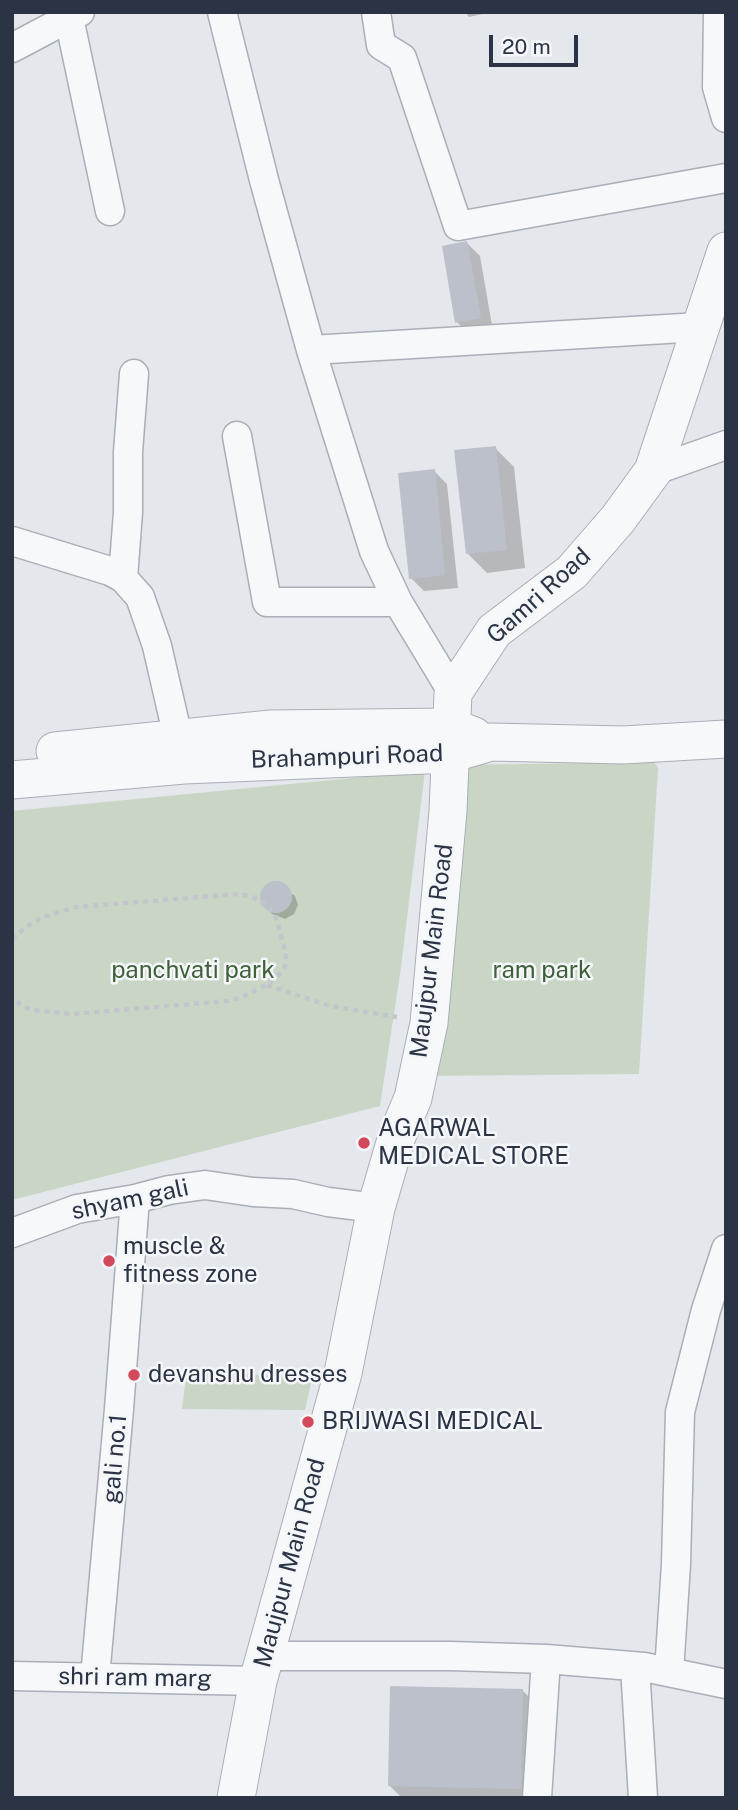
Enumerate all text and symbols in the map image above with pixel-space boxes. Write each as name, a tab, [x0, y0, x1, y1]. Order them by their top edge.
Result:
scale bar	[493, 21, 582, 65]
text: 20 m	[502, 34, 551, 59]
street label: Gamri Road	[481, 542, 597, 650]
street label: Brahampuri Road	[250, 739, 444, 775]
street label: Maujpur Main Road	[405, 842, 459, 1060]
park label: panchvati park	[111, 957, 275, 985]
park label: ram park	[492, 957, 592, 985]
place label: AGARWAL MEDICAL STORE	[378, 1115, 569, 1171]
marker: AGARWAL MEDICAL STORE	[356, 1135, 372, 1151]
street label: shyam gali	[69, 1174, 191, 1226]
place label: muscle & fitness zone	[123, 1233, 258, 1289]
marker: muscle & fitness zone	[101, 1253, 117, 1269]
place label: devanshu dresses	[148, 1361, 347, 1389]
marker: devanshu dresses	[126, 1367, 142, 1383]
place label: BRIJWASI MEDICAL	[322, 1408, 543, 1436]
street label: gali no.1	[97, 1413, 133, 1505]
marker: BRIJWASI MEDICAL	[300, 1414, 316, 1430]
street label: Maujpur Main Road	[248, 1455, 332, 1671]
street label: shri ram marg	[58, 1662, 212, 1694]

